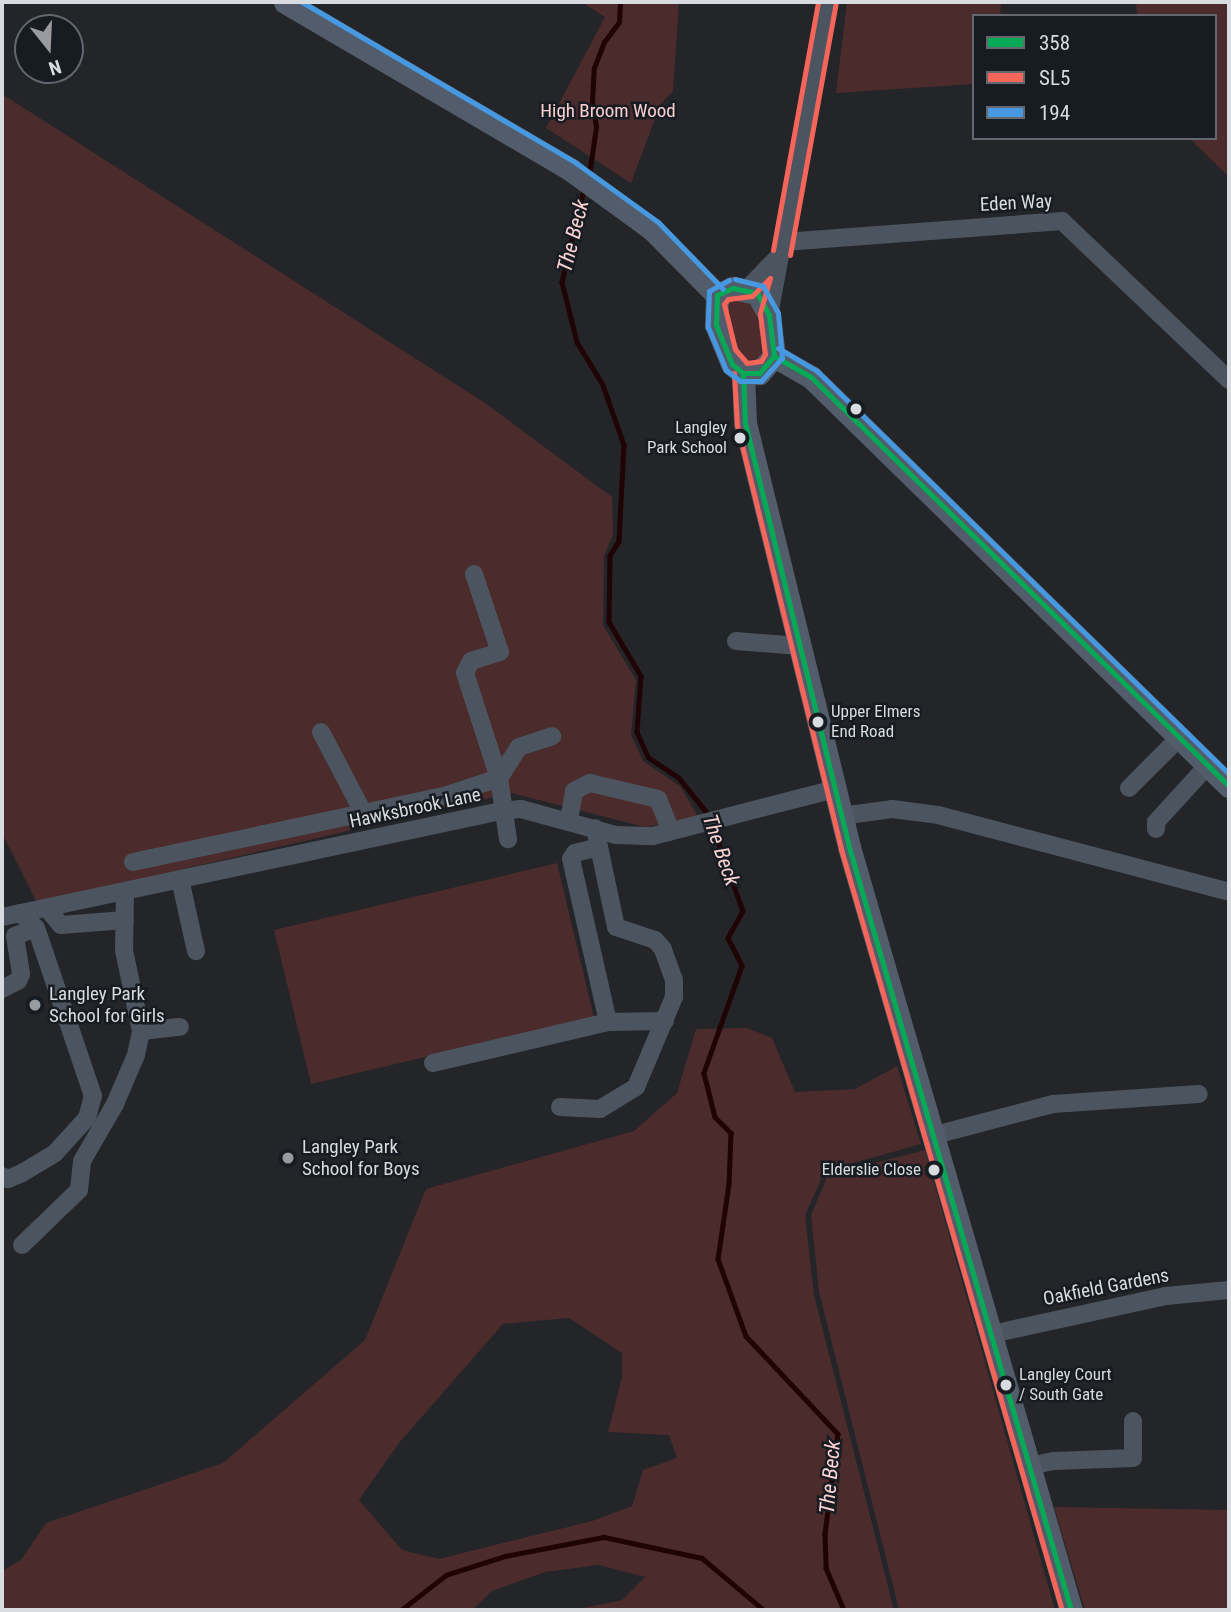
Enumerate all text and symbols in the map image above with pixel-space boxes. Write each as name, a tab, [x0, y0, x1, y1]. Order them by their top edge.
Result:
north arrow	[14, 14, 84, 84]
legend	[972, 14, 1217, 140]
text: 358	[1039, 31, 1070, 55]
text: N	[46, 55, 64, 80]
text: SL5	[1039, 66, 1070, 90]
park label: High Broom Wood	[540, 100, 676, 122]
text: 194	[1039, 101, 1070, 125]
street label: Eden Way	[979, 190, 1053, 216]
water label: The Beck	[552, 197, 594, 275]
unlabelled marker	[849, 402, 863, 416]
place label: Langley Park School	[647, 418, 727, 458]
marker: Langley Park School	[733, 431, 747, 445]
place label: Upper Elmers End Road	[831, 702, 920, 742]
marker: Upper Elmers End Road	[811, 715, 825, 729]
street label: Hawksbrook Lane	[347, 783, 483, 833]
water label: The Beck	[697, 811, 745, 889]
place label: Langley Park School for Girls	[49, 983, 165, 1027]
marker: Langley Park School for Girls	[27, 997, 43, 1013]
place label: Langley Park School for Boys	[302, 1136, 420, 1180]
marker: Langley Park School for Boys	[280, 1150, 296, 1166]
place label: Elderslie Close	[822, 1160, 921, 1180]
marker: Elderslie Close	[927, 1163, 941, 1177]
street label: Oakfield Gardens	[1041, 1264, 1171, 1310]
place label: Langley Court / South Gate	[1019, 1365, 1112, 1405]
marker: Langley Court / South Gate	[999, 1378, 1013, 1392]
water label: The Beck	[814, 1439, 846, 1515]

